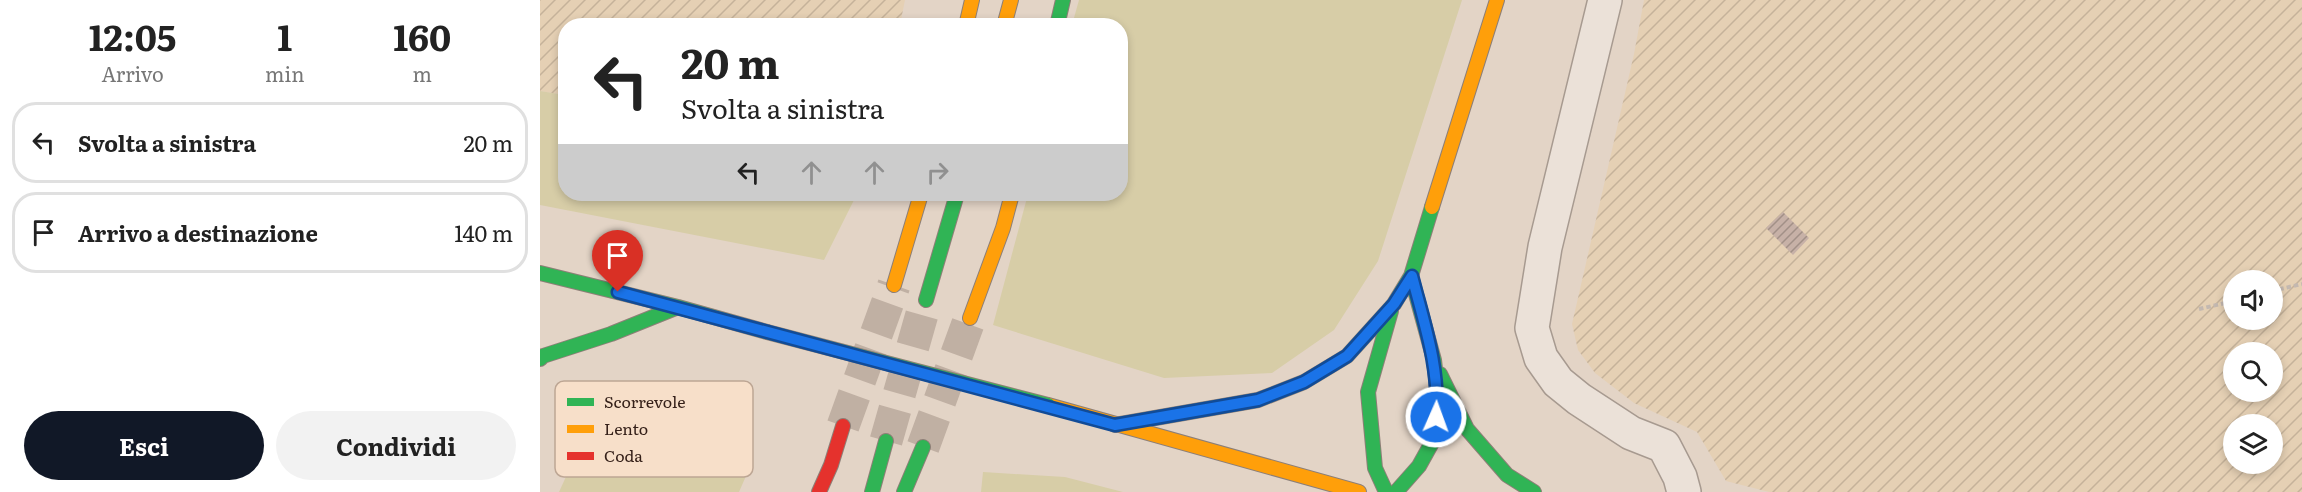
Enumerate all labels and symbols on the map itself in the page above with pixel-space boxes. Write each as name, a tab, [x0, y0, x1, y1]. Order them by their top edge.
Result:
pin	[592, 230, 643, 292]
legend	[555, 381, 753, 477]
position arrow	[1404, 385, 1468, 449]
text: Scorrevole	[604, 389, 685, 413]
text: Lento	[604, 416, 648, 440]
text: Coda	[604, 443, 643, 467]

